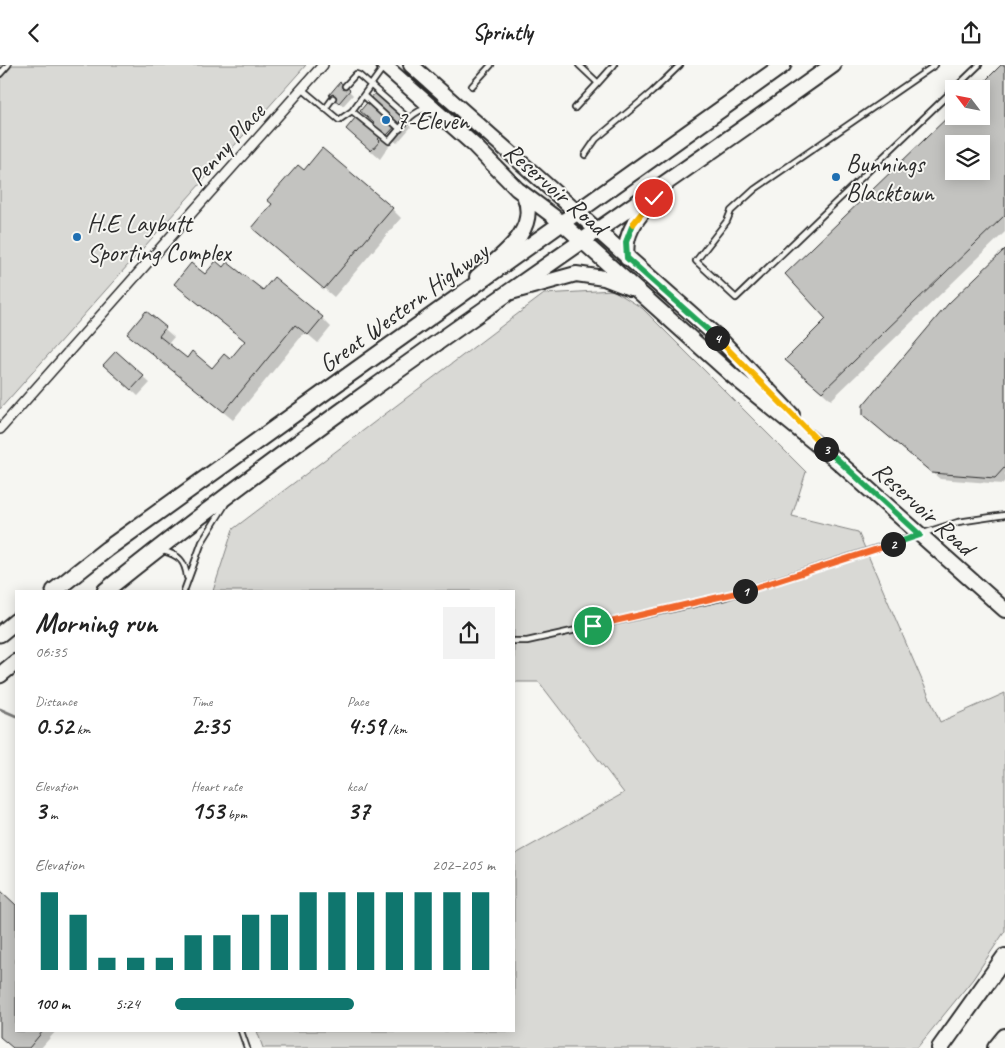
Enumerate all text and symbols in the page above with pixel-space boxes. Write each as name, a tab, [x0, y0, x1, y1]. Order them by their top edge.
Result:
icon: back	[20, 19, 48, 47]
text: Sprintly	[472, 19, 533, 47]
icon: share	[957, 19, 985, 47]
north arrow	[945, 80, 990, 125]
map controls	[945, 80, 990, 180]
street label: Penny Place	[181, 95, 273, 193]
place label: 7-Eleven	[396, 105, 470, 137]
marker: 7-Eleven	[380, 114, 392, 126]
street label: Reservoir Road	[497, 135, 616, 245]
button: layers	[945, 135, 990, 180]
place label: Bunnings Blacktown	[846, 148, 935, 209]
marker: Bunnings Blacktown	[830, 171, 842, 183]
pin	[633, 177, 675, 219]
icon: check	[640, 184, 668, 212]
place label: H.E Laybutt Sporting Complex	[87, 208, 233, 269]
marker: H.E Laybutt Sporting Complex	[71, 231, 83, 243]
street label: Great Western Highway	[313, 234, 497, 380]
pin: 4	[704, 325, 730, 351]
text: 4	[714, 330, 721, 347]
pin: 3	[814, 437, 838, 461]
text: 3	[823, 441, 830, 458]
street label: Reservoir Road	[866, 455, 984, 566]
pin: 2	[880, 531, 906, 557]
text: 2	[890, 536, 897, 553]
pin: 1	[732, 579, 758, 603]
text: 1	[742, 583, 749, 600]
text: Morning run	[35, 605, 157, 640]
pin	[572, 605, 614, 647]
button: share	[443, 607, 495, 659]
icon: arrive	[579, 612, 607, 640]
text: 06:35	[35, 642, 67, 662]
text: Distance	[35, 693, 77, 710]
text: Time	[191, 693, 212, 710]
text: Pace	[347, 693, 369, 710]
text: 0.52	[35, 710, 73, 742]
text: 2:35	[191, 710, 229, 742]
text: 4:59	[347, 710, 385, 742]
text: km	[73, 721, 90, 738]
text: /km	[385, 721, 407, 738]
text: Elevation	[35, 778, 78, 795]
text: Heart rate	[191, 778, 242, 795]
text: kcal	[347, 778, 366, 795]
text: 3	[35, 795, 46, 827]
text: 153	[191, 795, 224, 827]
text: 37	[347, 795, 369, 827]
text: m	[46, 806, 58, 823]
text: bpm	[224, 806, 247, 823]
text: Elevation	[35, 855, 84, 875]
text: 202–205 m	[432, 855, 495, 875]
text: 100 m	[35, 994, 70, 1014]
text: 5:24	[115, 994, 140, 1014]

